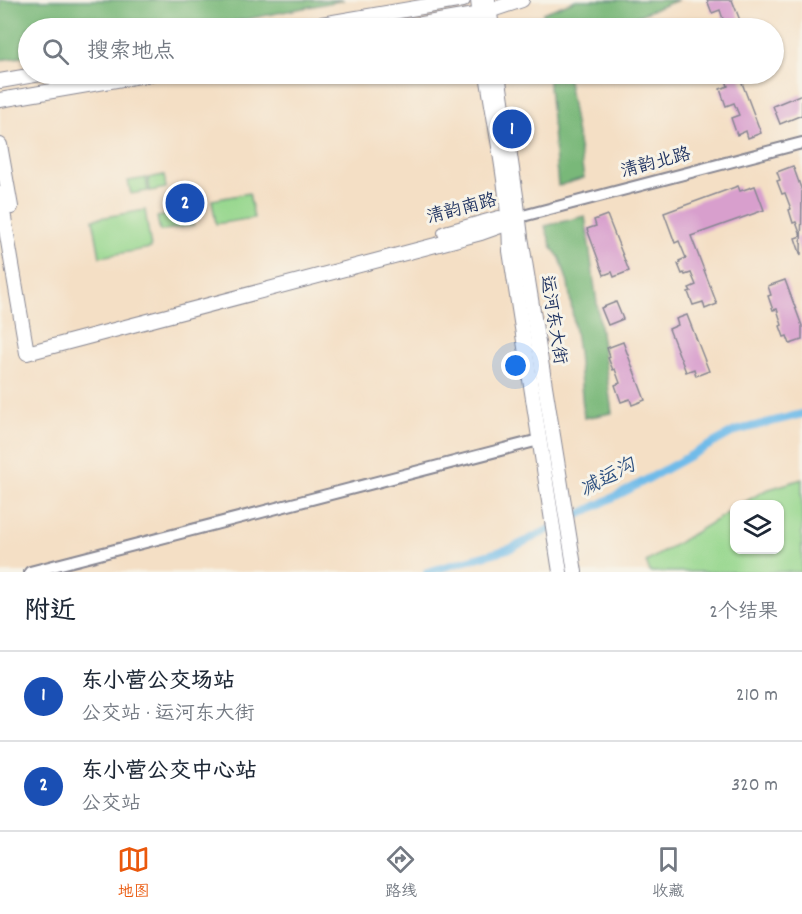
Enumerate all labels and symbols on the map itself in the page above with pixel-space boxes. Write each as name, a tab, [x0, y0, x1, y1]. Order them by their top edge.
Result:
pin: 1	[492, 106, 532, 152]
street label: 清韵北路	[618, 143, 694, 185]
pin: 2	[166, 180, 204, 226]
street label: 清韵南路	[424, 189, 500, 231]
street label: 运河东大街	[533, 274, 571, 366]
your location	[501, 351, 530, 380]
water label: 减运沟	[575, 452, 643, 505]

